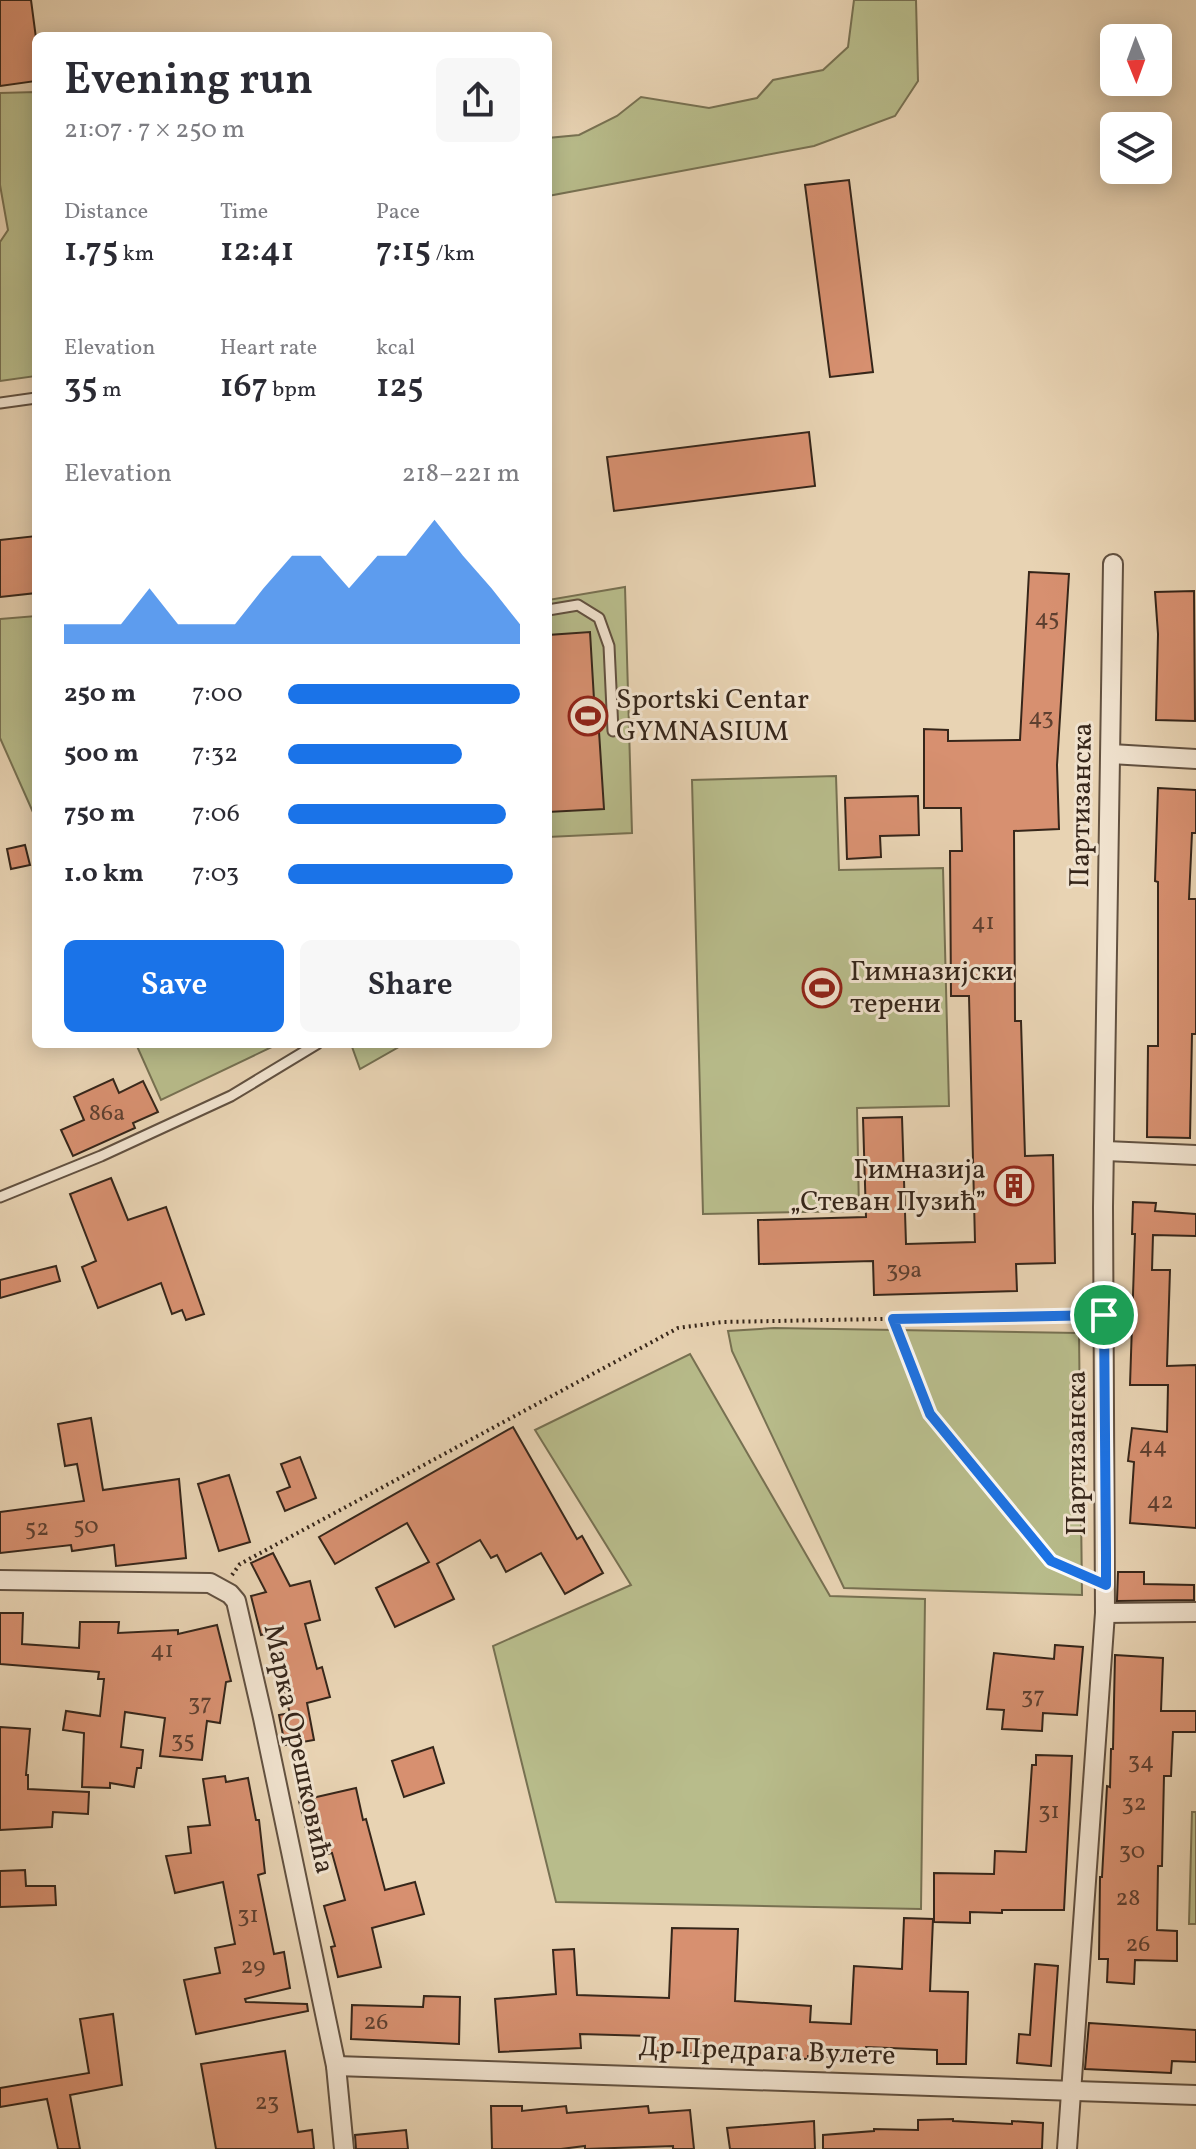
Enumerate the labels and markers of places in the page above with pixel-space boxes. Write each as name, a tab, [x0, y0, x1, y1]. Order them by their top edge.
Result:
place label: Sportski Centar GYMNASIUM	[616, 681, 809, 752]
sports icon: Sportski Centar GYMNASIUM	[567, 695, 609, 737]
place label: Гимназијски терени	[850, 953, 1013, 1024]
sports icon: Гимназијски терени	[801, 967, 843, 1009]
place label: Гимназија „Стеван Пузић”	[790, 1151, 986, 1222]
building icon: Гимназија „Стеван Пузић”	[993, 1165, 1035, 1207]
pin	[1070, 1281, 1138, 1349]

